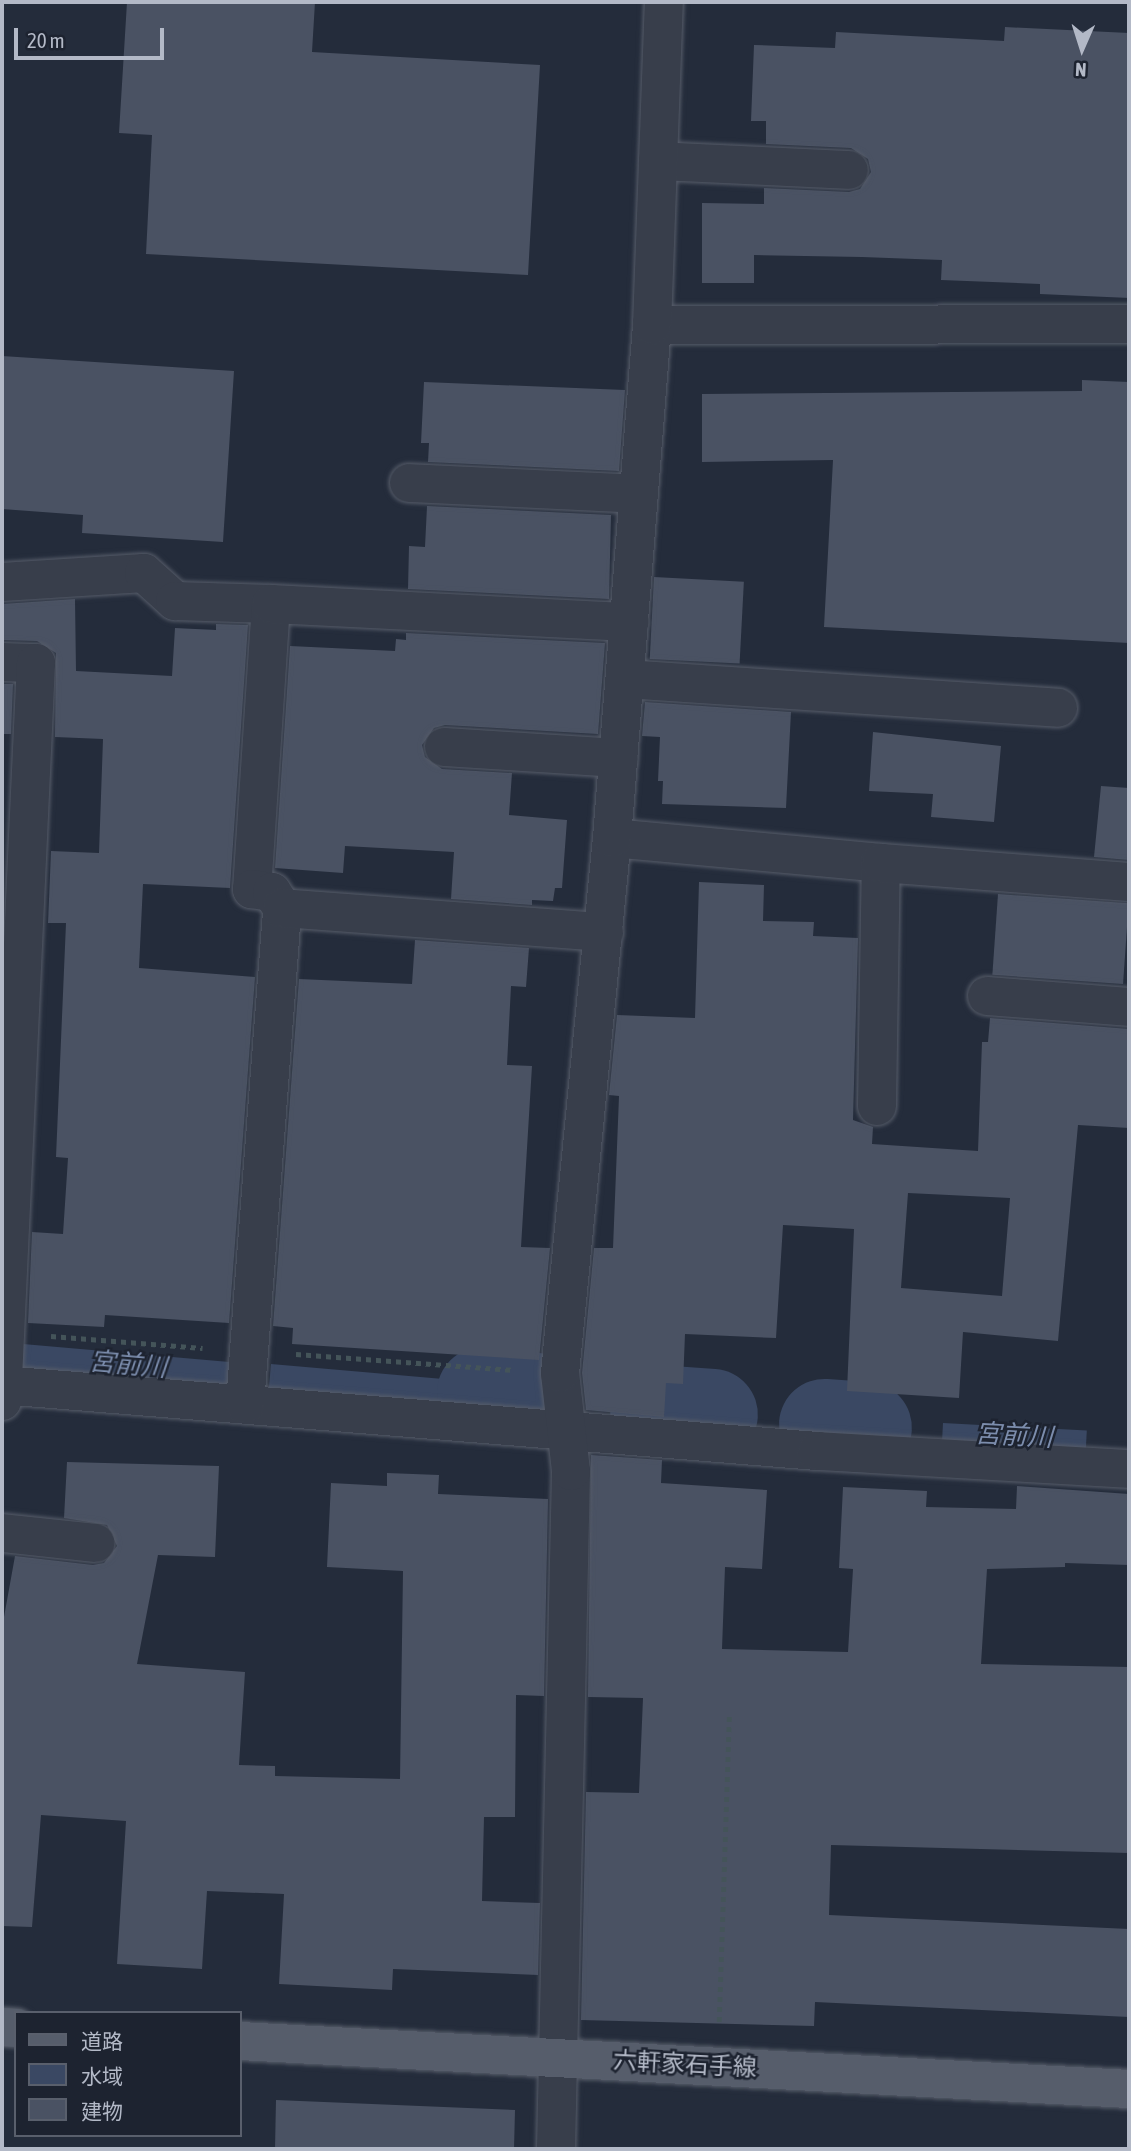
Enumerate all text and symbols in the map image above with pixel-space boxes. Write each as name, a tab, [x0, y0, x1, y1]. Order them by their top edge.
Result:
scale bar	[18, 14, 168, 58]
north arrow	[1047, 14, 1117, 84]
text: 20 m	[27, 28, 65, 52]
text: N	[1075, 59, 1087, 81]
water label: 宮前川	[88, 1346, 168, 1384]
water label: 宮前川	[974, 1418, 1054, 1454]
legend	[14, 2011, 242, 2137]
text: 道路	[81, 2029, 123, 2053]
street label: 六軒家石手線	[612, 2046, 758, 2082]
text: 水域	[81, 2064, 123, 2088]
text: 建物	[81, 2099, 123, 2123]

